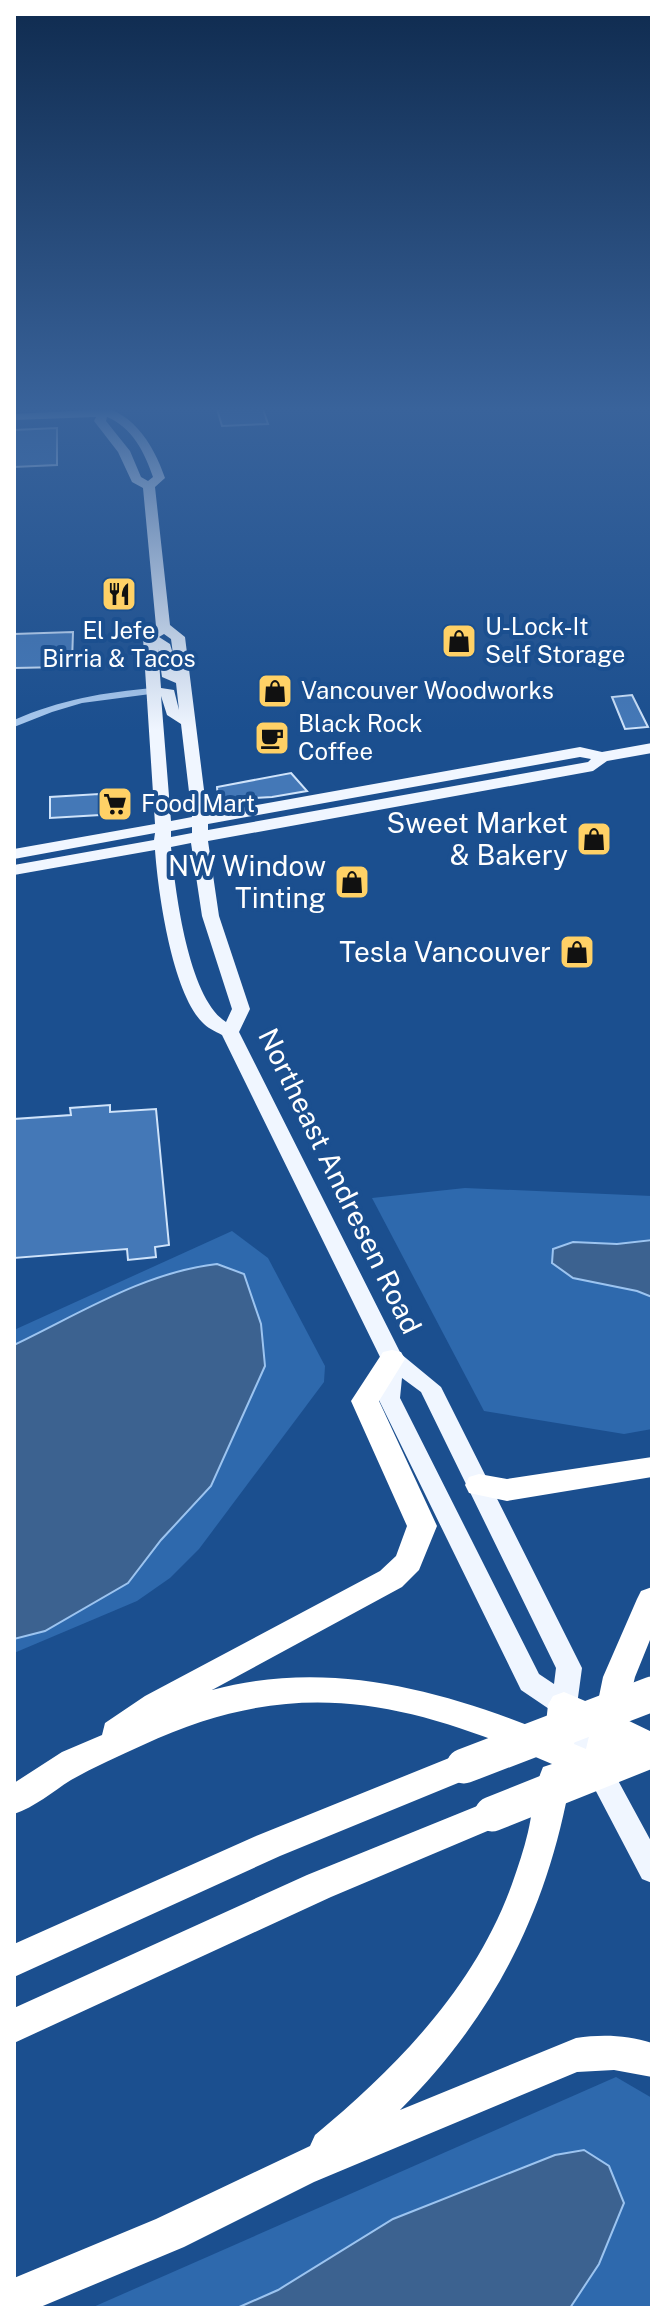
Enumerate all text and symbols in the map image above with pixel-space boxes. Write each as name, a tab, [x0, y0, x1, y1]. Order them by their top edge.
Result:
restaurant icon: El Jefe Birria & Tacos	[100, 575, 138, 613]
place label: U-Lock-It Self Storage	[485, 612, 625, 668]
place label: El Jefe Birria & Tacos	[42, 616, 196, 672]
shop icon: U-Lock-It Self Storage	[440, 622, 478, 660]
shop icon: Vancouver Woodworks	[256, 672, 294, 710]
place label: Vancouver Woodworks	[301, 676, 554, 704]
place label: Black Rock Coffee	[298, 709, 422, 765]
cafe icon: Black Rock Coffee	[253, 719, 291, 757]
supermarket icon: Food Mart	[96, 785, 134, 823]
place label: Food Mart	[141, 789, 255, 817]
place label: Sweet Market & Bakery	[386, 806, 568, 871]
shop icon: Sweet Market & Bakery	[575, 820, 613, 858]
place label: NW Window Tinting	[168, 849, 326, 914]
shop icon: NW Window Tinting	[333, 863, 371, 901]
shop icon: Tesla Vancouver	[558, 933, 596, 971]
place label: Tesla Vancouver	[339, 935, 551, 968]
street label: Northeast Andresen Road	[252, 1023, 429, 1339]

